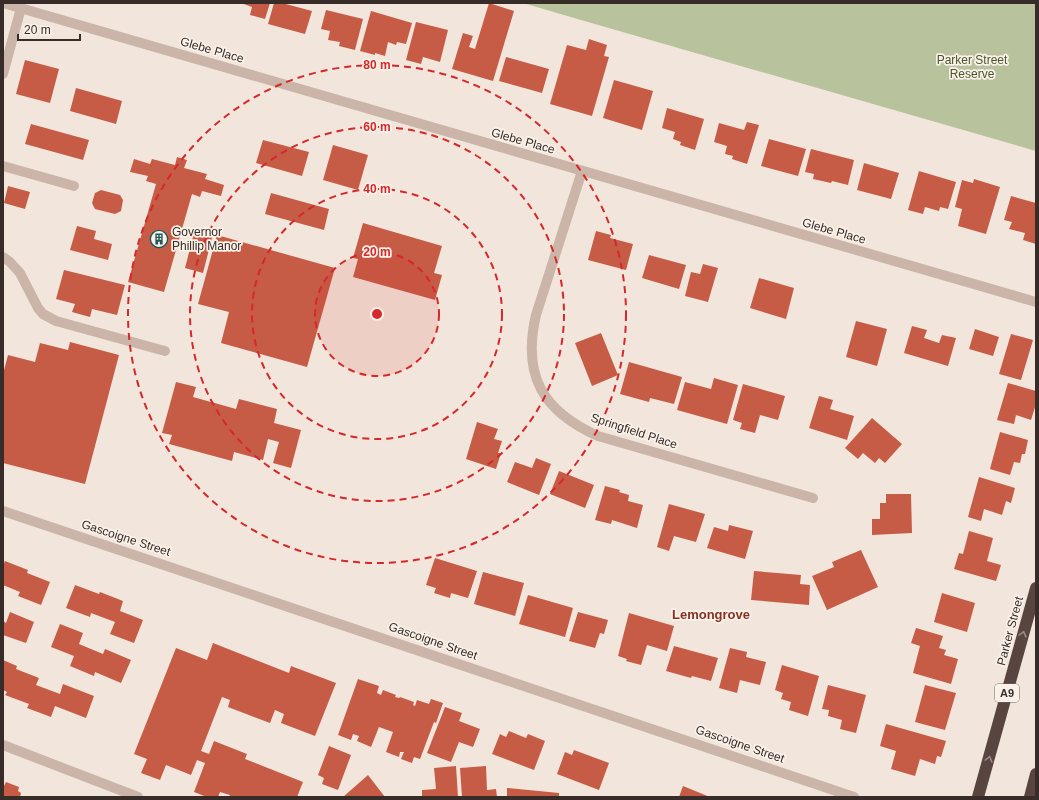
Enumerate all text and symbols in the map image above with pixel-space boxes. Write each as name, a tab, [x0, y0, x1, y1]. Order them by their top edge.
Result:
scale bar	[18, 16, 80, 42]
text: 20 m	[24, 23, 51, 37]
street label: Glebe Place	[179, 34, 246, 66]
park label: Parker Street Reserve	[937, 53, 1008, 81]
text: 80 m	[363, 58, 391, 72]
text: 60 m	[363, 120, 391, 134]
street label: Glebe Place	[490, 125, 557, 157]
text: 40 m	[363, 182, 391, 196]
street label: Glebe Place	[801, 215, 868, 247]
place label: Governor Phillip Manor	[172, 225, 241, 253]
building icon: Governor Phillip Manor	[149, 229, 169, 249]
text: 20 m	[363, 245, 391, 259]
centre of rings	[370, 307, 384, 321]
street label: Springfield Place	[589, 410, 679, 452]
street label: Gascoigne Street	[80, 517, 173, 559]
street label: Parker Street	[994, 594, 1026, 667]
district label: Lemongrove	[672, 607, 750, 622]
street label: Gascoigne Street	[387, 619, 480, 663]
one-way arrow	[1018, 631, 1027, 638]
road number: A9	[995, 684, 1019, 702]
street label: Gascoigne Street	[694, 722, 787, 766]
one-way arrow	[984, 756, 993, 763]

